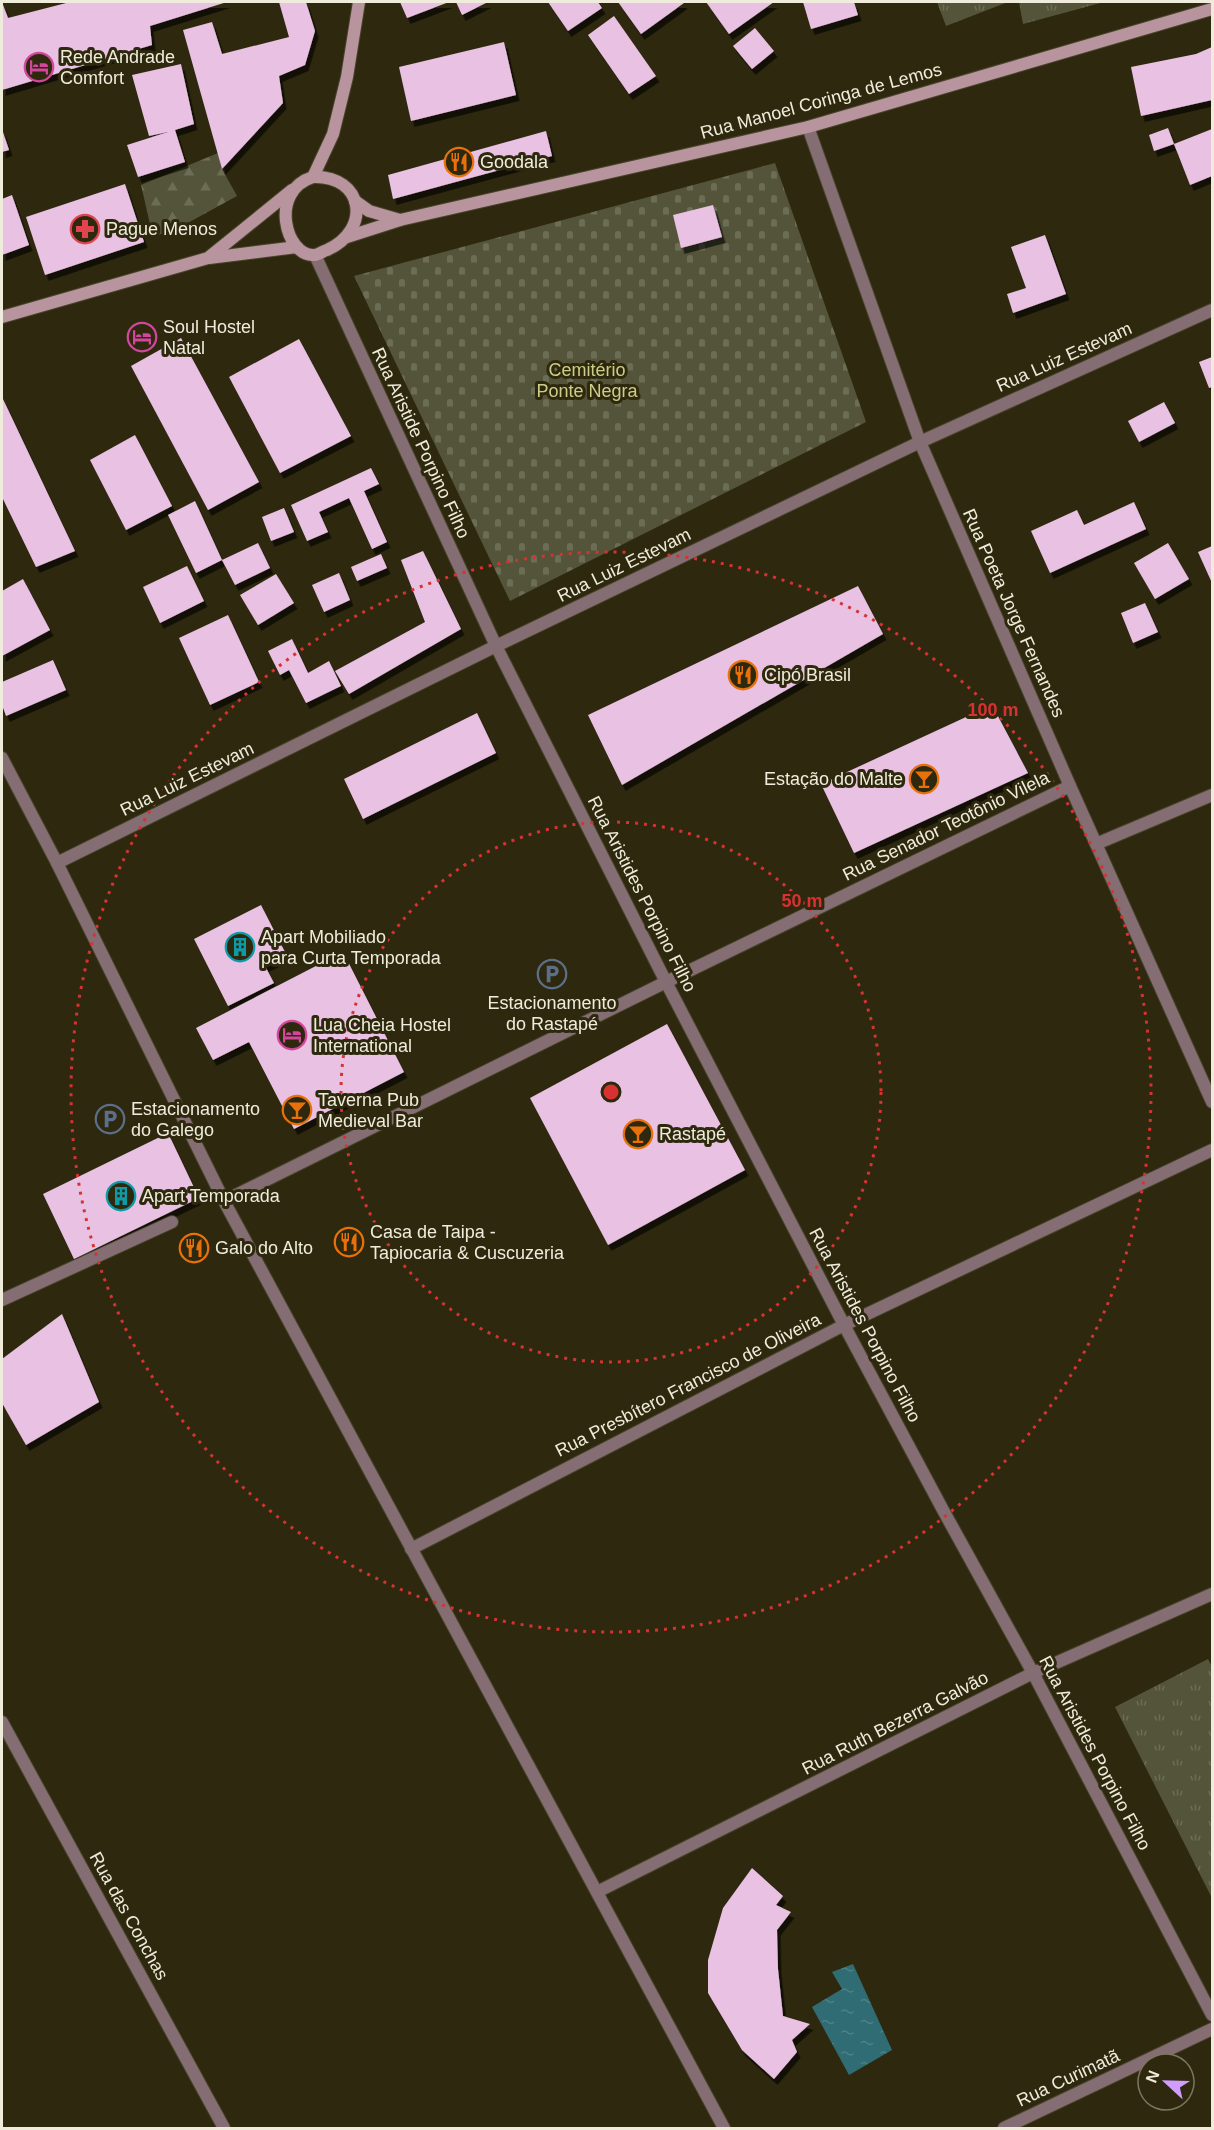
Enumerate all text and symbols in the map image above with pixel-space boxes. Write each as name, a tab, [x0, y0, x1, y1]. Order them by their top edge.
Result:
place label: Rede Andrade Comfort	[60, 47, 175, 88]
hotel icon: Rede Andrade Comfort	[23, 51, 55, 83]
street label: Rua Manoel Coringa de Lemos	[698, 59, 944, 143]
restaurant icon: Goodala	[443, 146, 475, 178]
place label: Goodala	[480, 152, 549, 172]
pharmacy icon: Pague Menos	[69, 213, 101, 245]
place label: Pague Menos	[106, 219, 217, 239]
place label: Soul Hostel Natal	[163, 317, 255, 358]
street label: Rua Luiz Estevam	[993, 318, 1135, 396]
hotel icon: Soul Hostel Natal	[126, 321, 158, 353]
street label: Rua Aristide Porpino Filho	[368, 344, 474, 542]
park label: Cemitério Ponte Negra	[536, 360, 639, 401]
street label: Rua Poeta Jorge Fernandes	[959, 506, 1069, 720]
street label: Rua Luiz Estevam	[554, 524, 694, 606]
restaurant icon: Cipó Brasil	[727, 659, 759, 691]
place label: Cipó Brasil	[764, 665, 851, 685]
text: 100 m	[967, 700, 1019, 720]
street label: Rua Luiz Estevam	[117, 738, 257, 820]
bar icon: Estação do Malte	[908, 763, 940, 795]
street label: Rua Senador Teotônio Vilela	[839, 767, 1054, 885]
place label: Estação do Malte	[764, 769, 903, 789]
street label: Rua Aristides Porpino Filho	[584, 793, 700, 995]
text: 50 m	[781, 891, 823, 911]
place label: Apart Mobiliado para Curta Temporada	[261, 927, 442, 968]
building icon: Apart Mobiliado para Curta Temporada	[224, 931, 256, 963]
parking icon: Estacionamento do Rastapé	[536, 958, 568, 990]
place label: Estacionamento do Rastapé	[487, 993, 617, 1034]
place label: Lua Cheia Hostel International	[313, 1015, 451, 1056]
hotel icon: Lua Cheia Hostel International	[276, 1019, 308, 1051]
centre of rings	[601, 1082, 621, 1102]
place label: Taverna Pub Medieval Bar	[318, 1090, 423, 1131]
bar icon: Taverna Pub Medieval Bar	[281, 1094, 313, 1126]
place label: Estacionamento do Galego	[131, 1099, 260, 1140]
parking icon: Estacionamento do Galego	[94, 1103, 126, 1135]
bar icon: Rastapé	[622, 1118, 654, 1150]
place label: Rastapé	[659, 1124, 726, 1144]
building icon: Apart Temporada	[105, 1180, 137, 1212]
place label: Apart Temporada	[142, 1186, 281, 1206]
place label: Casa de Taipa - Tapiocaria & Cuscuzeria	[370, 1222, 565, 1263]
street label: Rua Aristides Porpino Filho	[805, 1224, 925, 1426]
restaurant icon: Casa de Taipa - Tapiocaria & Cuscuzeria	[333, 1226, 365, 1258]
restaurant icon: Galo do Alto	[178, 1232, 210, 1264]
place label: Galo do Alto	[215, 1238, 313, 1258]
street label: Rua Presbítero Francisco de Oliveira	[552, 1309, 825, 1461]
street label: Rua Aristides Porpino Filho	[1035, 1652, 1155, 1854]
street label: Rua Ruth Bezerra Galvão	[799, 1667, 991, 1779]
street label: Rua das Conchas	[86, 1849, 172, 1983]
street label: Rua Curimatã	[1013, 2045, 1123, 2111]
north arrow	[1136, 2052, 1196, 2112]
text: N	[1143, 2068, 1163, 2085]

